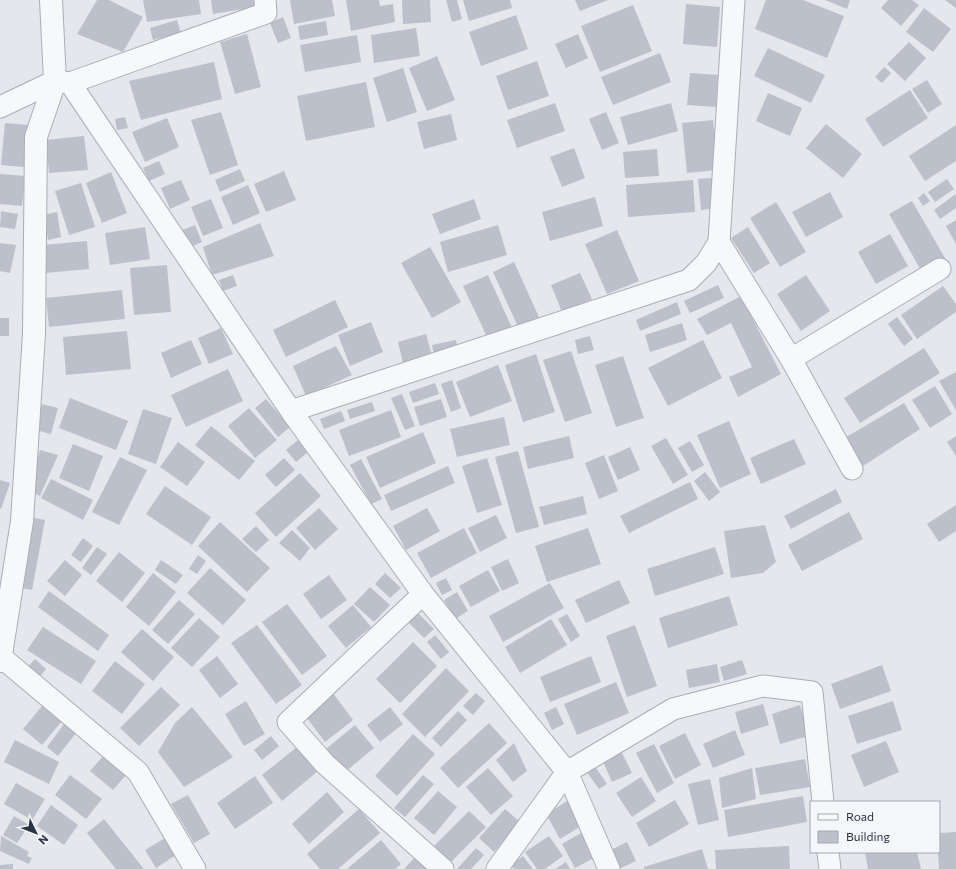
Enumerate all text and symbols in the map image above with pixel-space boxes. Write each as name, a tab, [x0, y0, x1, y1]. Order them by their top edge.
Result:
legend	[810, 801, 940, 853]
text: Road	[846, 809, 874, 823]
north arrow	[16, 813, 56, 853]
text: Building	[846, 829, 890, 843]
text: N	[36, 833, 51, 848]

